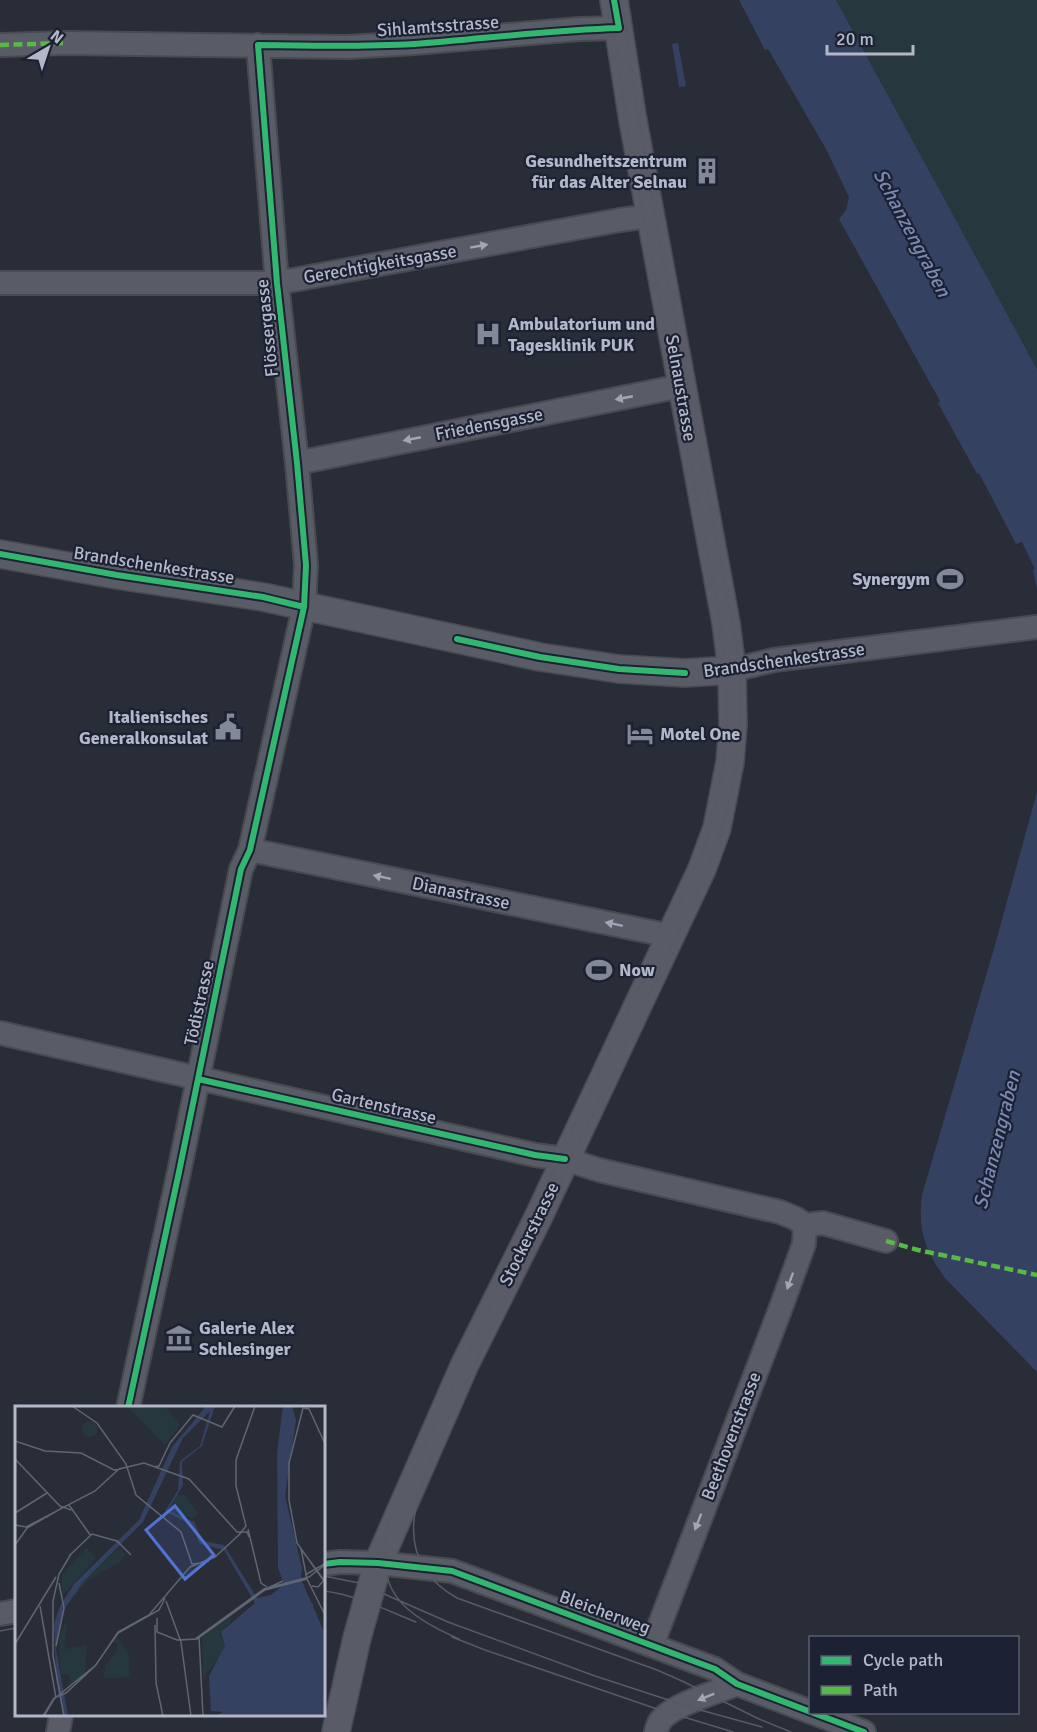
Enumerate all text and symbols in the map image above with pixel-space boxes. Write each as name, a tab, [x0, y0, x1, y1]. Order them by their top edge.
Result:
street label: Sihlamtsstrasse	[376, 11, 500, 41]
north arrow	[18, 18, 78, 78]
scale bar	[827, 18, 912, 56]
text: N	[46, 26, 67, 48]
text: 20 m	[836, 28, 874, 50]
place label: Gesundheitszentrum für das Alter Selnau	[525, 150, 687, 193]
building icon: Gesundheitszentrum für das Alter Selnau	[692, 156, 722, 186]
water label: Schanzengraben	[868, 165, 957, 302]
street label: Gerechtigkeitsgasse	[302, 240, 458, 288]
one-way arrow	[470, 241, 489, 250]
street label: Flössergasse	[251, 278, 283, 378]
place label: Ambulatorium und Tagesklinik PUK	[508, 313, 655, 356]
hospital icon: Ambulatorium und Tagesklinik PUK	[473, 319, 503, 349]
street label: Selnaustrasse	[661, 333, 701, 443]
one-way arrow	[614, 394, 633, 403]
street label: Friedensgasse	[433, 403, 545, 445]
one-way arrow	[403, 435, 421, 445]
street label: Brandschenkestrasse	[72, 541, 236, 589]
sports icon: Synergym	[935, 564, 965, 594]
place label: Synergym	[852, 568, 930, 590]
street label: Brandschenkestrasse	[702, 638, 866, 682]
place label: Italienisches Generalkonsulat	[79, 706, 208, 749]
public building icon: Italienisches Generalkonsulat	[213, 712, 243, 742]
hotel icon: Motel One	[625, 719, 655, 749]
place label: Motel One	[660, 723, 740, 745]
one-way arrow	[372, 872, 391, 881]
street label: Dianastrasse	[410, 872, 512, 914]
one-way arrow	[604, 919, 623, 929]
sports icon: Now	[584, 955, 614, 985]
street label: Tödistrasse	[179, 958, 219, 1048]
place label: Now	[619, 959, 655, 981]
water label: Schanzengraben	[968, 1067, 1026, 1212]
street label: Gartenstrasse	[329, 1083, 439, 1129]
street label: Stockerstrasse	[494, 1178, 564, 1290]
one-way arrow	[785, 1272, 795, 1290]
place label: Galerie Alex Schlesinger	[199, 1317, 295, 1360]
museum icon: Galerie Alex Schlesinger	[164, 1323, 194, 1353]
street label: Beethovenstrasse	[696, 1369, 766, 1503]
inset map	[15, 1406, 326, 1717]
one-way arrow	[693, 1513, 702, 1531]
street label: Bleicherweg	[556, 1585, 654, 1639]
legend	[809, 1636, 1019, 1714]
text: Cycle path	[863, 1649, 943, 1671]
text: Path	[863, 1679, 898, 1701]
one-way arrow	[696, 1692, 714, 1702]

